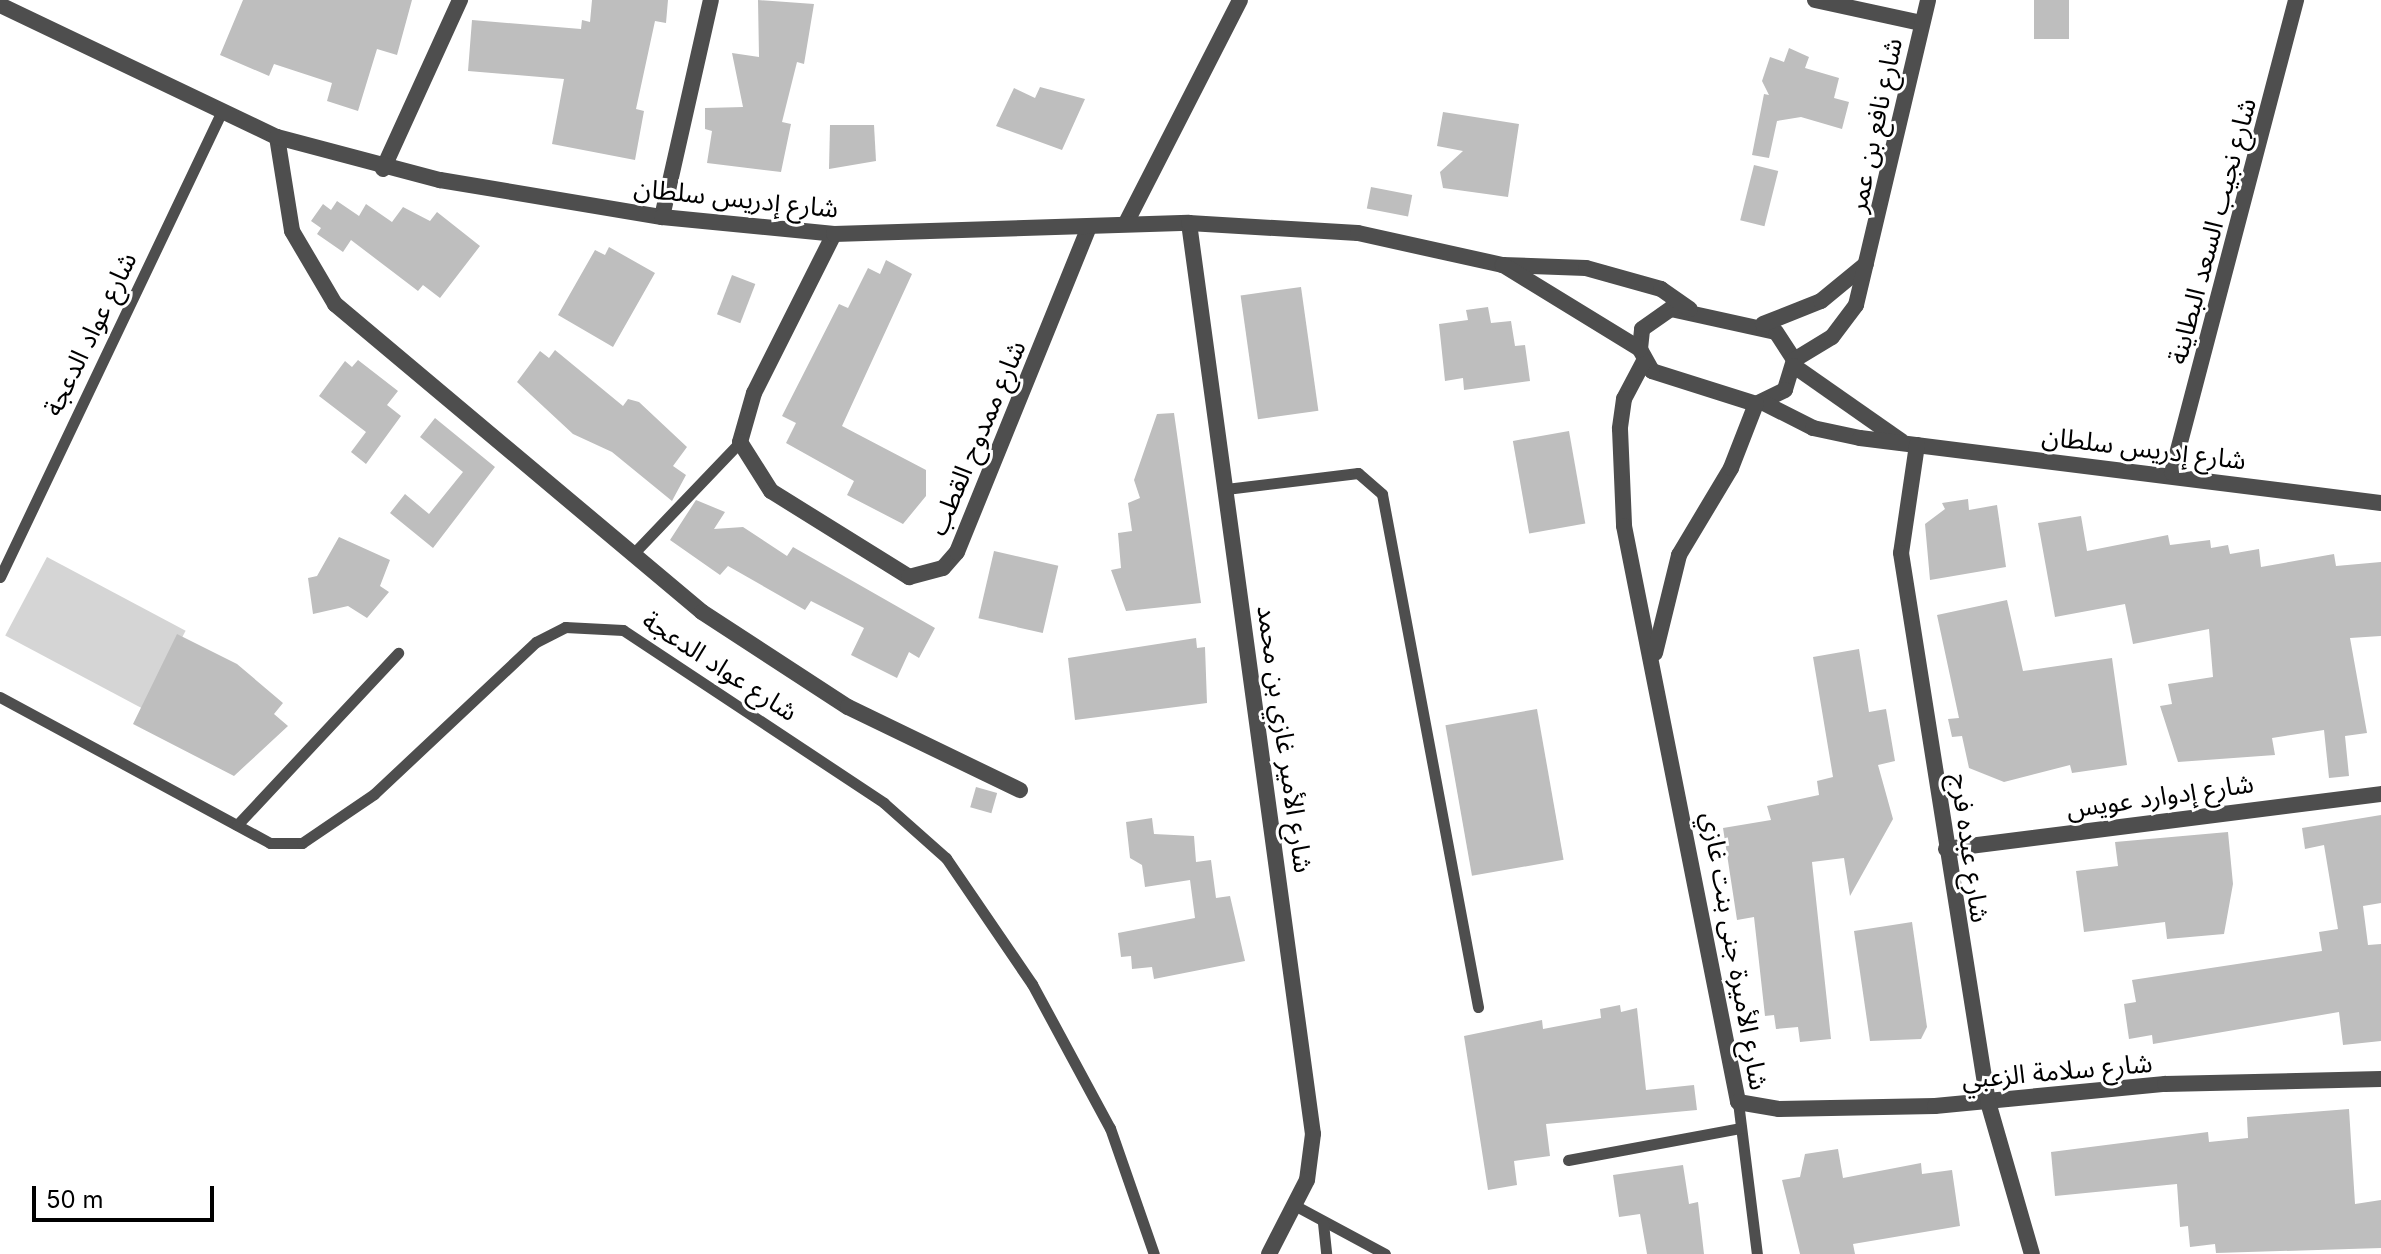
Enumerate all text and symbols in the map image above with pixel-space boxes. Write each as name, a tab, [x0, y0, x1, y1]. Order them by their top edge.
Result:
street label: شارع نافع بن عمر	[1841, 35, 1909, 215]
street label: شارع نجيب السعد البطاينة	[2161, 95, 2263, 367]
street label: شارع إدريس سلطان	[632, 172, 840, 224]
street label: شارع عواد الدعجة	[37, 247, 143, 421]
street label: شارع ممدوح القطب	[922, 336, 1032, 540]
street label: شارع إدريس سلطان	[2040, 420, 2248, 476]
street label: شارع الأمير غازي بن محمد	[1251, 603, 1319, 875]
street label: شارع عواد الدعجة	[637, 604, 803, 728]
street label: شارع إدوارد عويس	[2064, 767, 2256, 825]
street label: شارع عبده فرج	[1944, 771, 1996, 925]
street label: شارع الأميرة جنى بنت غازي	[1695, 809, 1775, 1093]
street label: شارع سلامة الزعبي	[1960, 1047, 2154, 1095]
scale bar	[36, 1170, 218, 1220]
text: 50 m	[46, 1185, 104, 1214]

